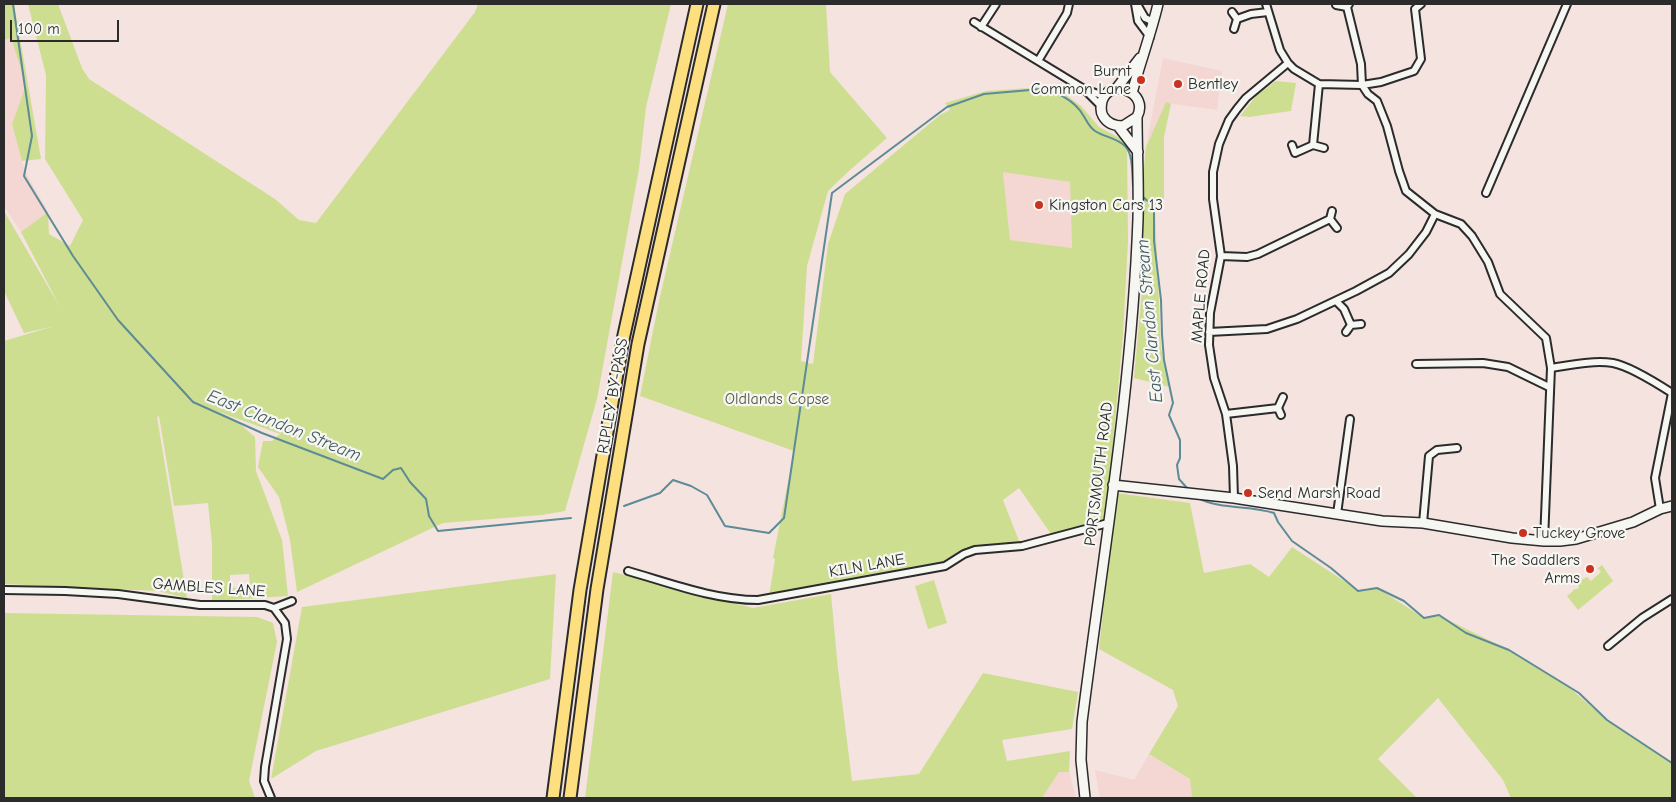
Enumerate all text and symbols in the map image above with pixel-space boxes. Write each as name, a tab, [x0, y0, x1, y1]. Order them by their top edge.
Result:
scale bar	[12, 10, 121, 42]
text: 100 m	[18, 20, 60, 38]
place label: Burnt Common Lane	[1031, 61, 1131, 99]
marker: Burnt Common Lane	[1135, 74, 1147, 86]
place label: Bentley	[1188, 74, 1238, 94]
marker: Bentley	[1172, 78, 1184, 90]
place label: Kingston Cars 13	[1049, 195, 1163, 215]
marker: Kingston Cars 13	[1033, 199, 1045, 211]
water label: East Clandon Stream	[1132, 238, 1168, 404]
street label: MAPLE ROAD	[1187, 248, 1215, 344]
street label: RIPLEY BY-PASS	[593, 337, 633, 455]
water label: East Clandon Stream	[204, 385, 364, 467]
park label: Oldlands Copse	[725, 389, 829, 409]
street label: PORTSMOUTH ROAD	[1081, 401, 1117, 547]
place label: Send Marsh Road	[1258, 483, 1381, 503]
marker: Send Marsh Road	[1242, 487, 1254, 499]
place label: Tuckey Grove	[1533, 523, 1625, 543]
marker: Tuckey Grove	[1517, 527, 1529, 539]
street label: KILN LANE	[828, 550, 906, 582]
place label: The Saddlers Arms	[1491, 550, 1580, 588]
marker: The Saddlers Arms	[1584, 563, 1596, 575]
street label: GAMBLES LANE	[152, 574, 266, 602]

